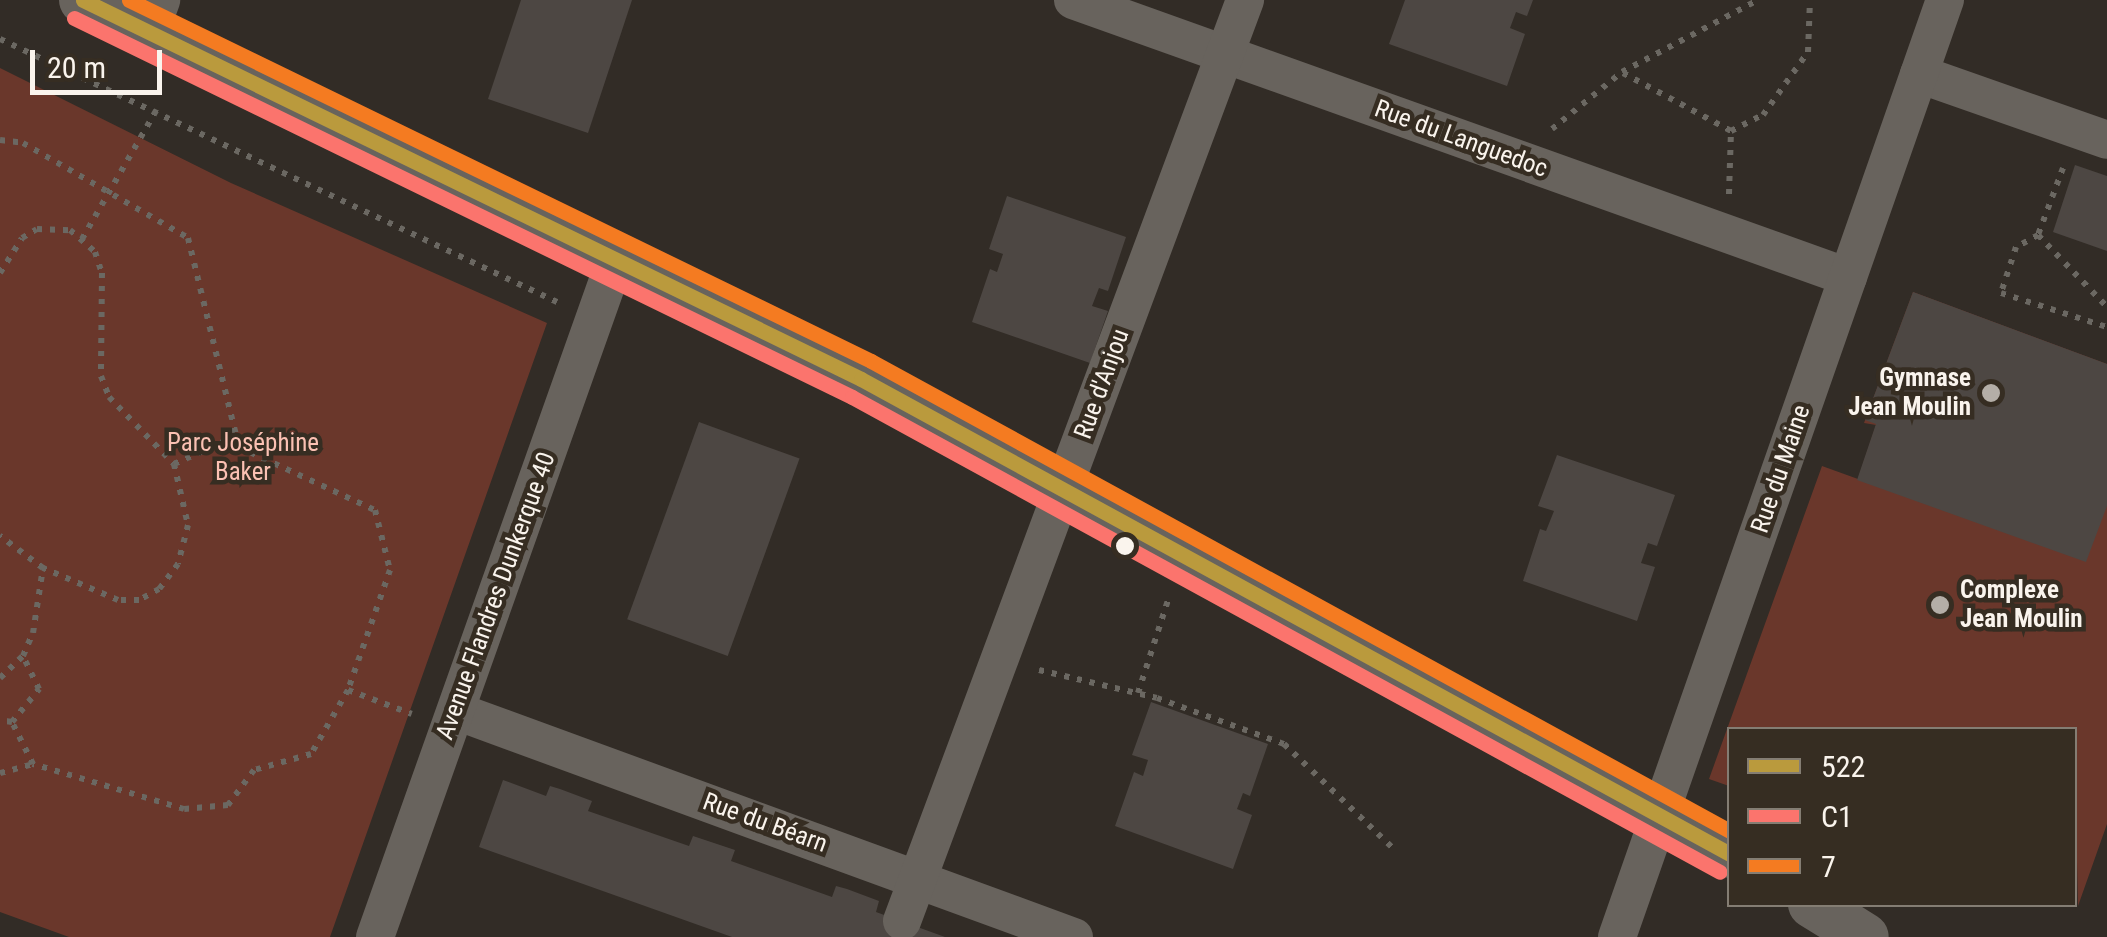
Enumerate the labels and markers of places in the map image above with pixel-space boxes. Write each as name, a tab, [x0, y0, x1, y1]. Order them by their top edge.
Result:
place label: Gymnase Jean Moulin	[1848, 364, 1971, 423]
marker: Gymnase Jean Moulin	[1980, 382, 2002, 404]
unlabelled marker	[1115, 536, 1135, 556]
place label: Complexe Jean Moulin	[1960, 576, 2083, 635]
marker: Complexe Jean Moulin	[1929, 594, 1951, 616]

